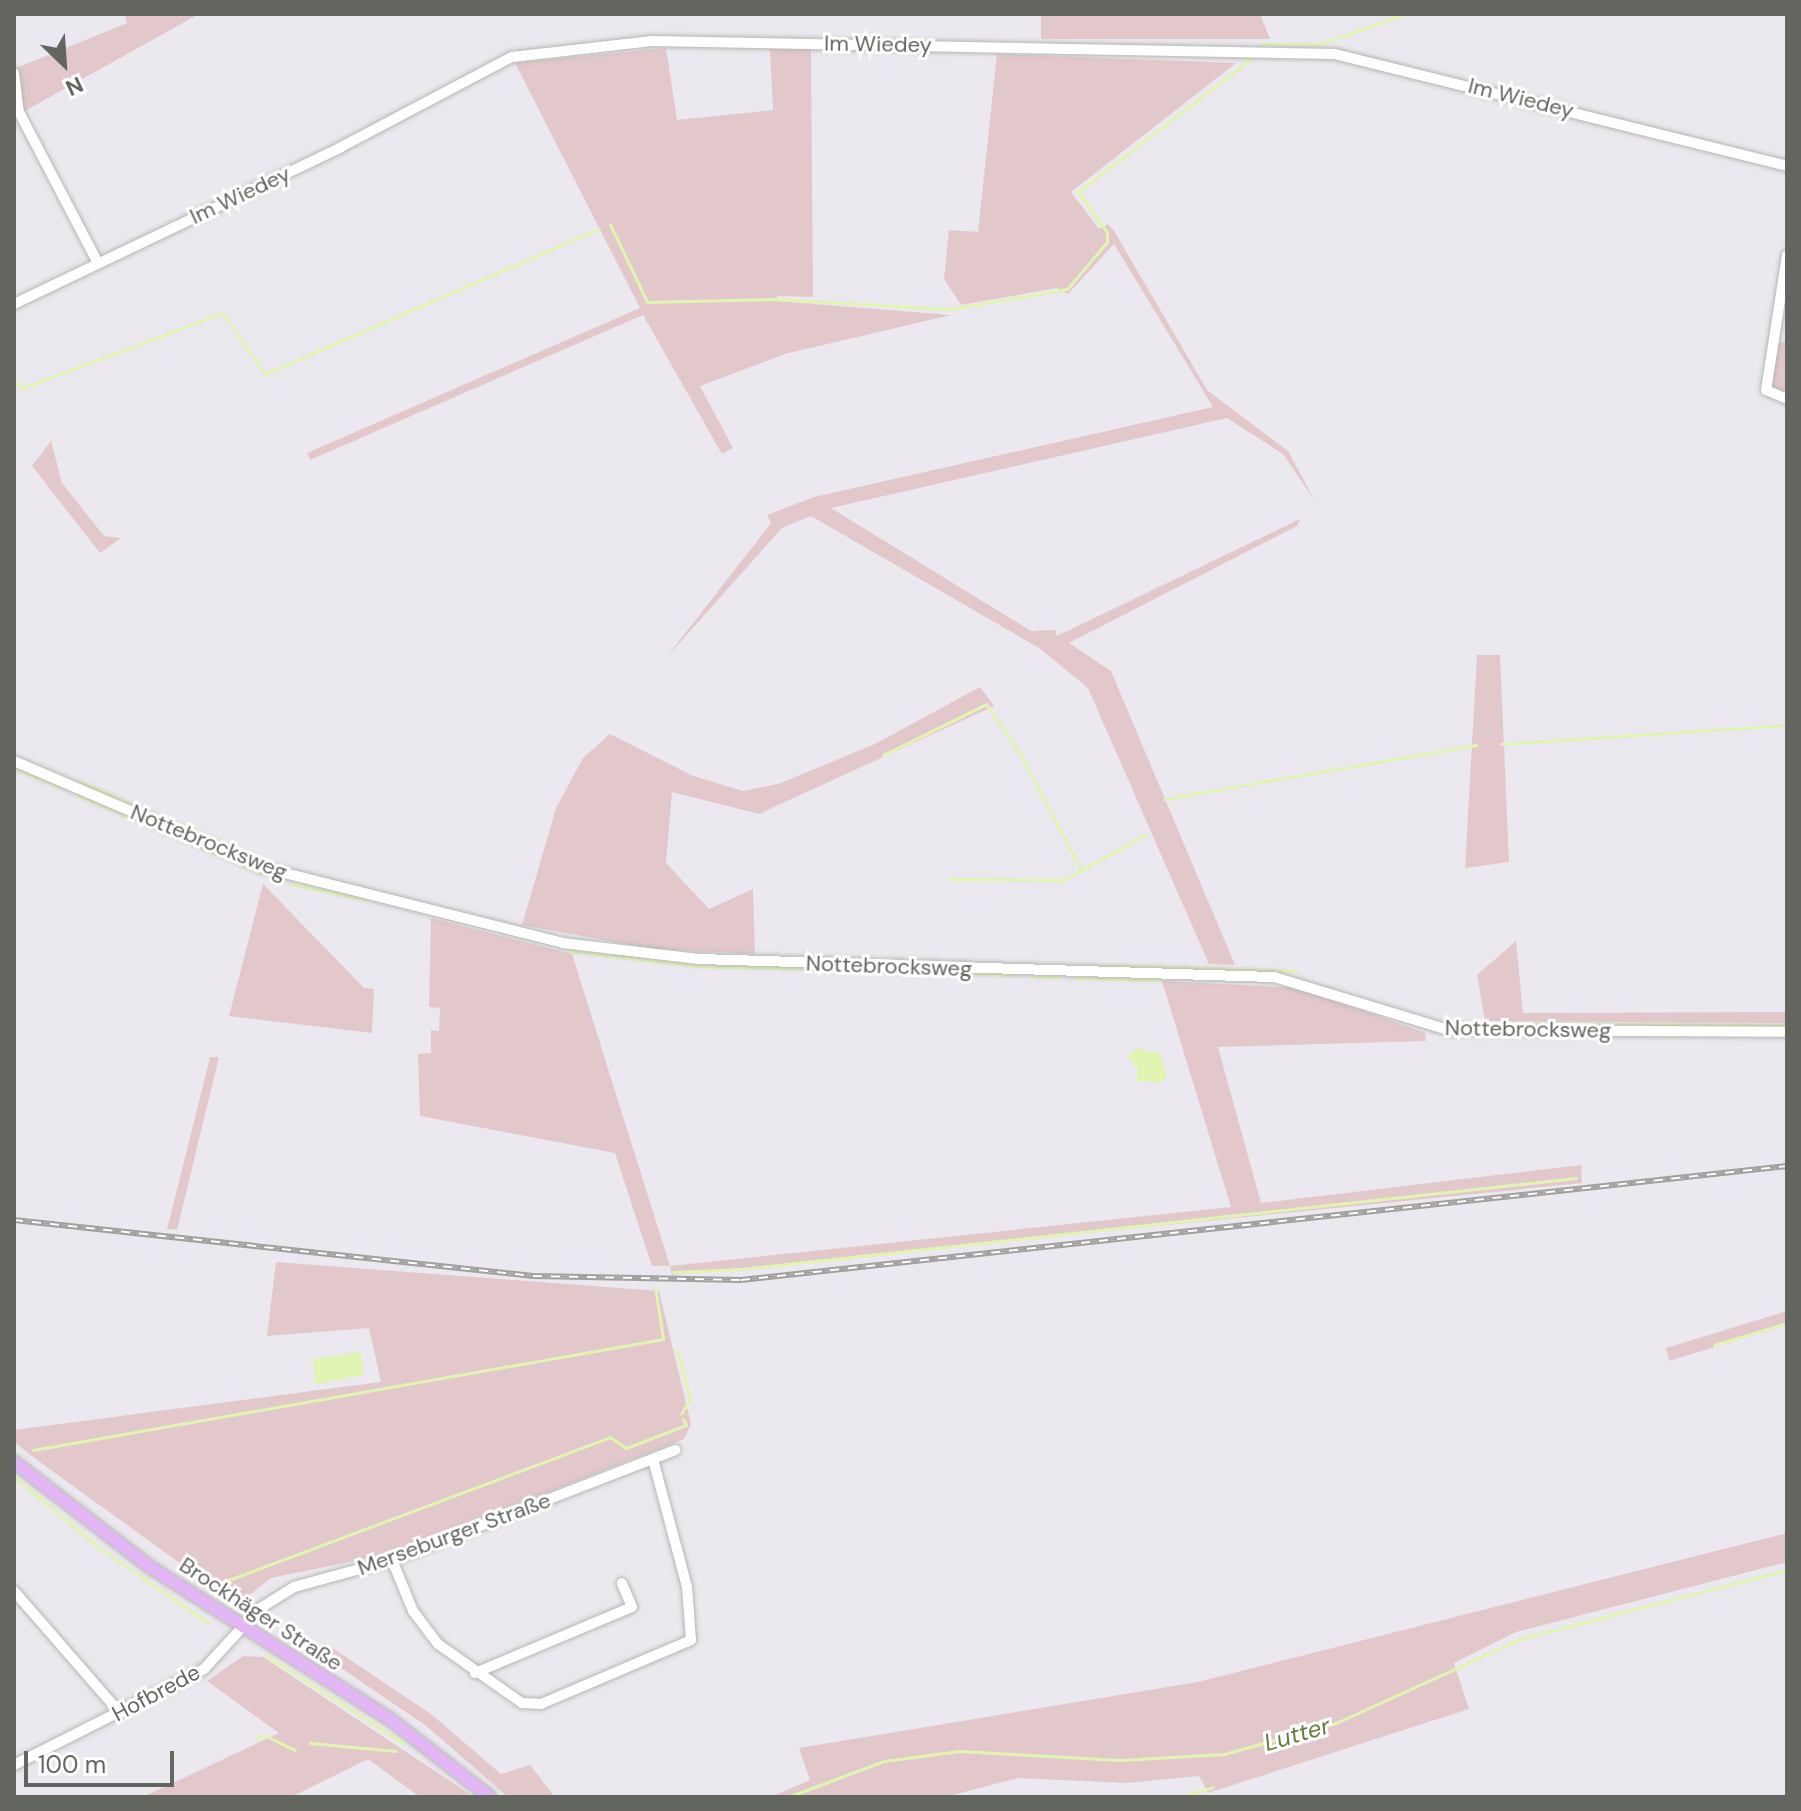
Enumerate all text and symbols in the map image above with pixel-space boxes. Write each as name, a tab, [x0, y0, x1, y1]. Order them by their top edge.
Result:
north arrow	[24, 24, 104, 104]
street label: Im Wiedey	[824, 30, 932, 58]
text: N	[61, 70, 88, 103]
street label: Im Wiedey	[1466, 72, 1576, 124]
street label: Im Wiedey	[186, 160, 294, 230]
street label: Nottebrocksweg	[127, 799, 291, 885]
street label: Nottebrocksweg	[805, 950, 973, 982]
street label: Nottebrocksweg	[1445, 1014, 1611, 1044]
street label: Merseburger Straße	[354, 1487, 554, 1581]
street label: Brockhäger Straße	[175, 1551, 347, 1677]
street label: Hofbrede	[108, 1659, 204, 1727]
water label: Lutter	[1261, 1711, 1333, 1757]
scale bar	[28, 1735, 178, 1785]
text: 100 m	[38, 1749, 106, 1780]

